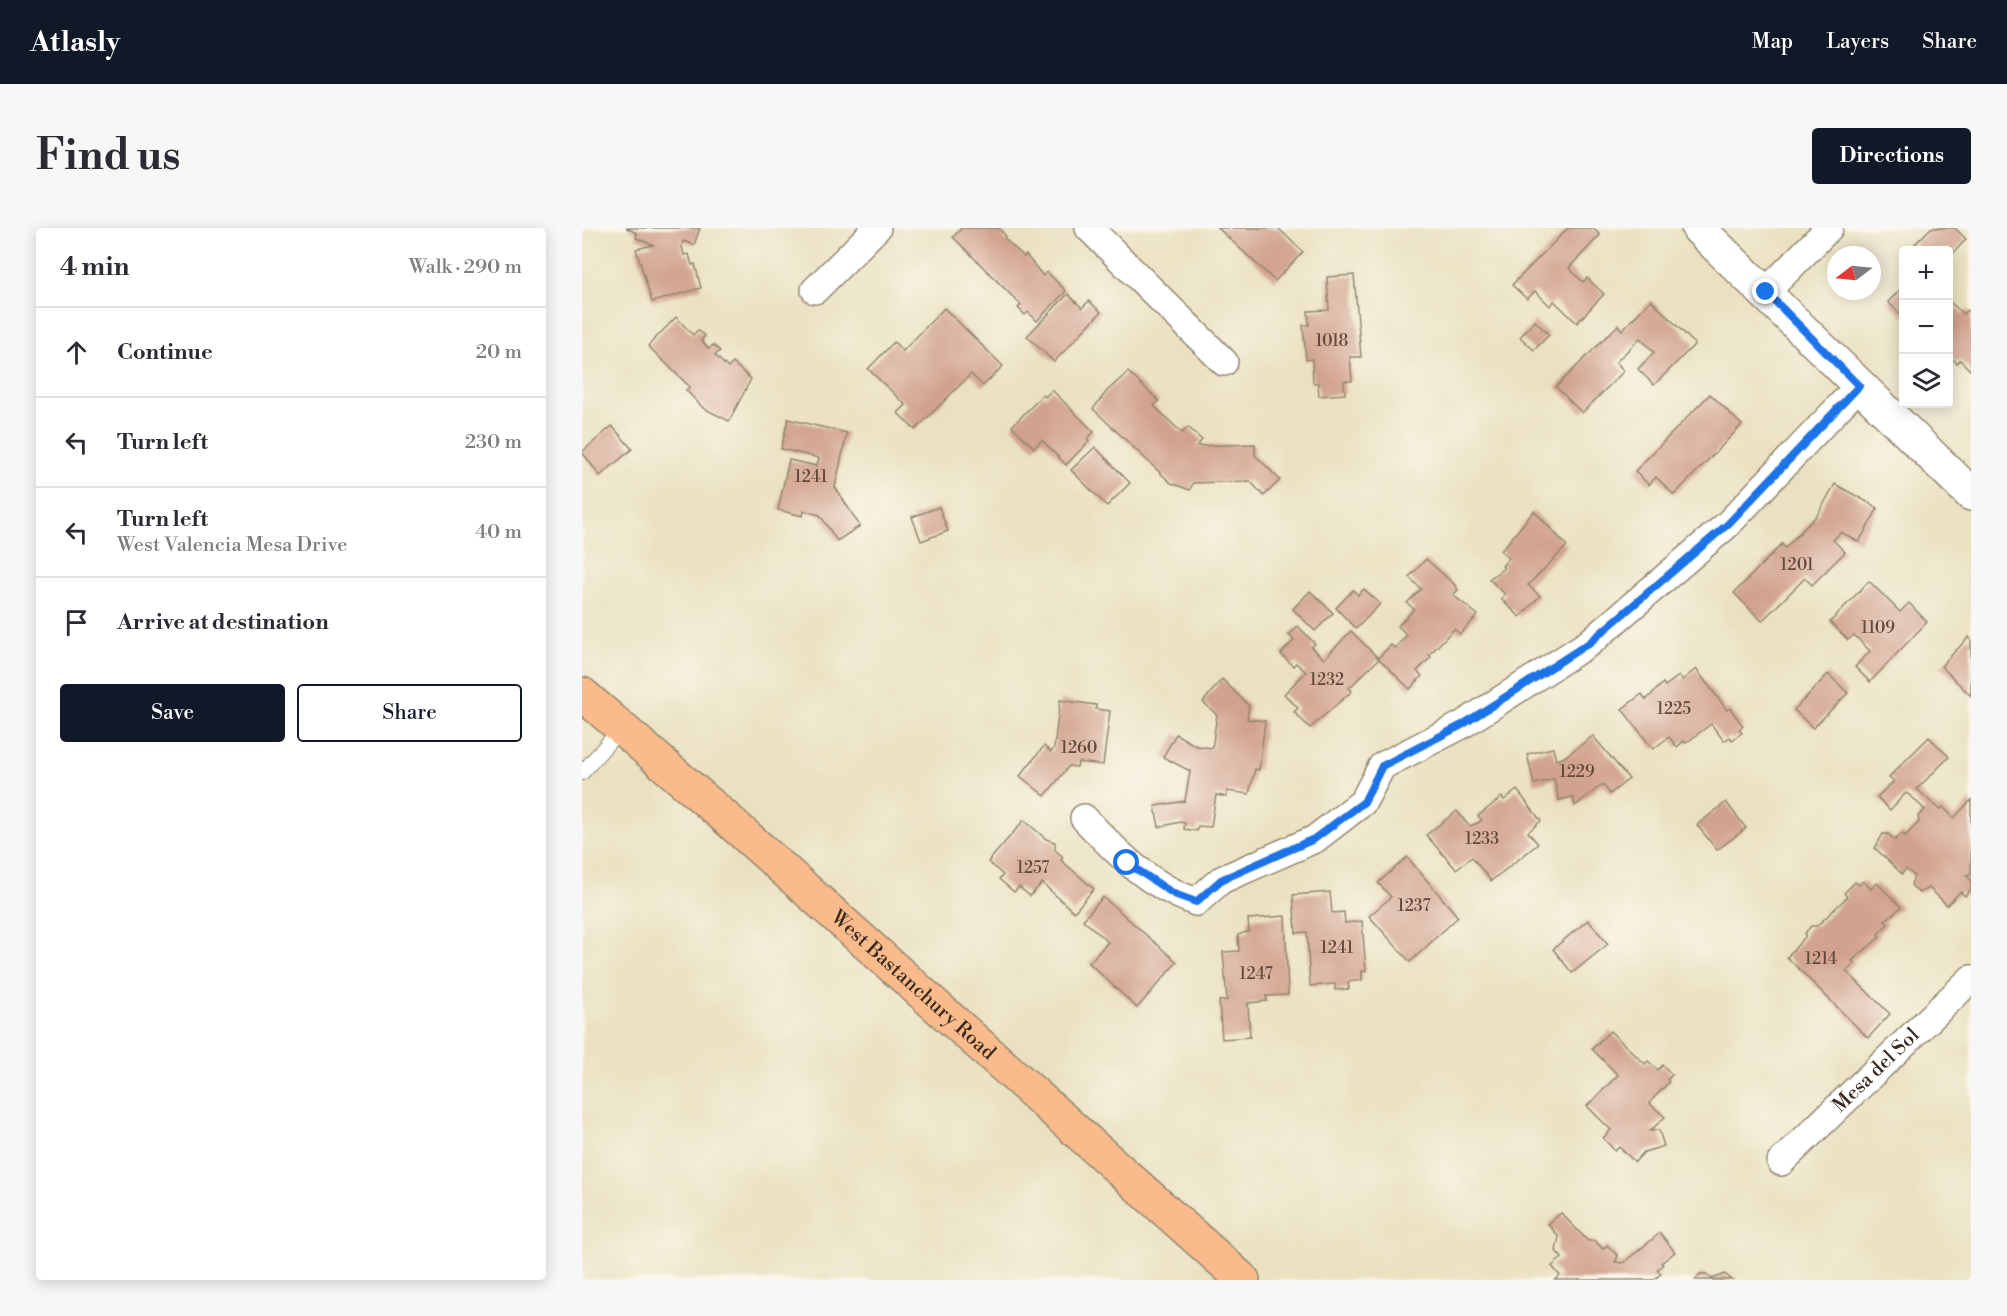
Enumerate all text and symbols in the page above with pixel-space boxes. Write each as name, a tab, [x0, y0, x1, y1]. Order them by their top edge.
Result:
text: Atlasly	[30, 25, 120, 60]
text: Map	[1752, 29, 1793, 55]
text: Layers	[1826, 29, 1889, 55]
text: Share	[1922, 29, 1977, 55]
button: Directions	[1812, 128, 1971, 184]
text: Find us	[36, 130, 180, 183]
north arrow	[1827, 246, 1881, 300]
map controls	[1899, 246, 1953, 408]
button: +	[1899, 246, 1953, 300]
text: 4 min	[60, 251, 130, 283]
text: Walk · 290 m	[409, 255, 522, 280]
route end	[1752, 278, 1778, 304]
button: −	[1899, 300, 1953, 354]
house number: 1018	[1316, 331, 1349, 351]
icon: ahead	[60, 336, 93, 369]
text: Continue	[117, 339, 213, 366]
text: 20 m	[476, 340, 522, 365]
button: layers	[1899, 354, 1953, 408]
icon: left	[60, 426, 93, 459]
text: Turn left	[117, 429, 208, 456]
text: 230 m	[465, 430, 522, 455]
house number: 1241	[795, 467, 828, 487]
text: Turn left	[117, 506, 208, 533]
icon: left	[60, 516, 93, 549]
text: 40 m	[475, 520, 522, 545]
text: West Valencia Mesa Drive	[117, 533, 347, 558]
house number: 1201	[1780, 555, 1814, 575]
icon: arrive	[60, 606, 93, 639]
text: Arrive at destination	[117, 609, 329, 636]
house number: 1109	[1861, 618, 1895, 638]
house number: 1232	[1310, 670, 1344, 690]
button: Save	[60, 684, 285, 742]
button: Share	[297, 684, 522, 742]
house number: 1225	[1657, 699, 1691, 719]
house number: 1260	[1061, 738, 1097, 758]
house number: 1229	[1559, 762, 1595, 782]
house number: 1233	[1465, 829, 1499, 849]
route start	[1113, 849, 1139, 875]
house number: 1257	[1017, 858, 1049, 878]
house number: 1237	[1398, 896, 1430, 916]
street label: West Bastanchury Road	[825, 904, 1001, 1066]
house number: 1241	[1321, 938, 1354, 958]
house number: 1214	[1805, 949, 1838, 969]
house number: 1247	[1239, 964, 1273, 984]
street label: Mesa del Sol	[1827, 1023, 1925, 1118]

